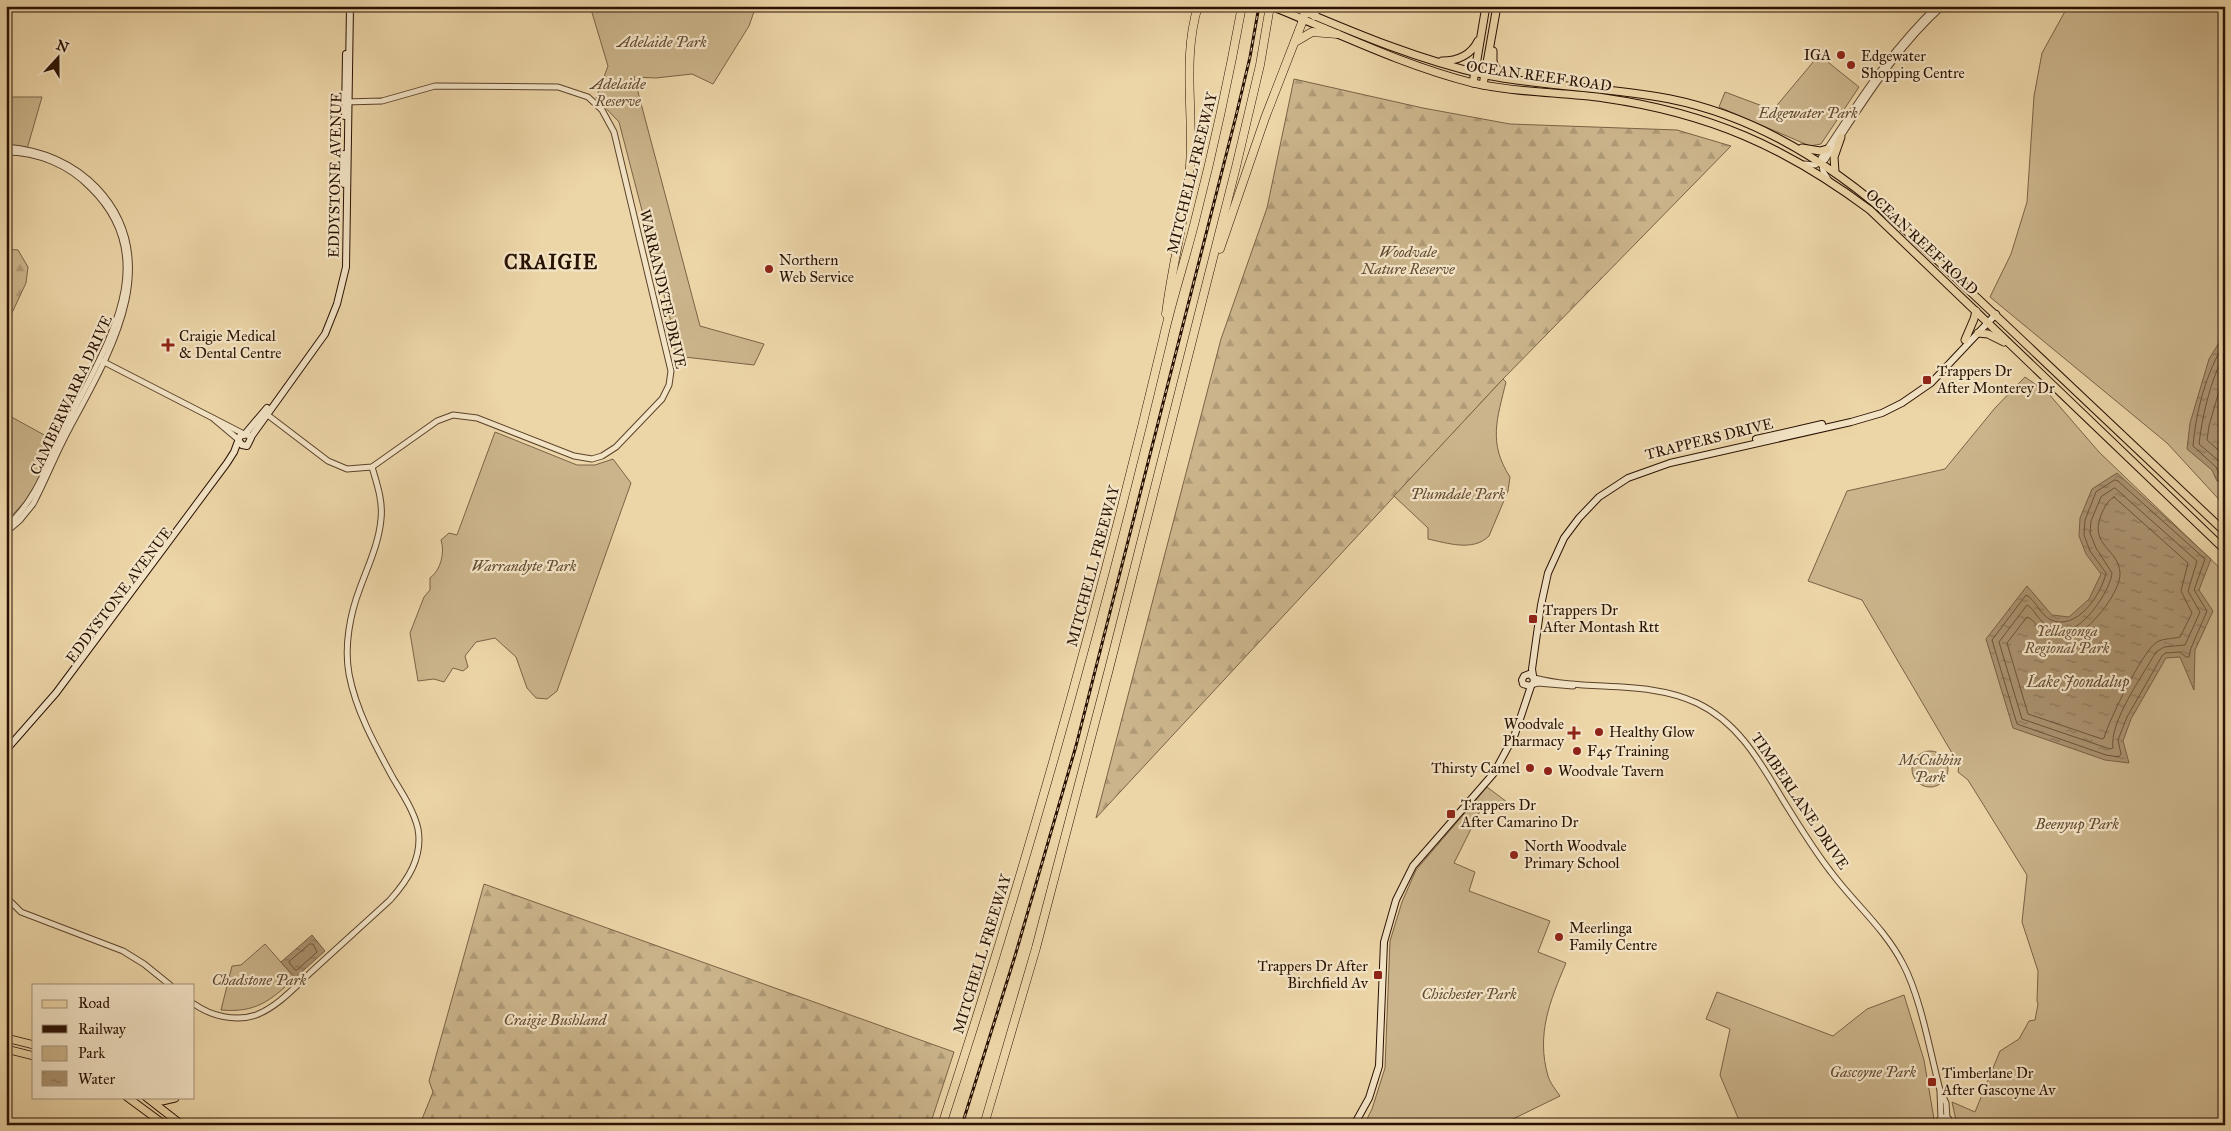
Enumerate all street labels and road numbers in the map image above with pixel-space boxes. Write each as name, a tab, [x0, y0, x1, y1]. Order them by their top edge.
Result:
street label: OCEAN REEF ROAD	[1465, 57, 1613, 95]
street label: MITCHELL FREEWAY	[1163, 90, 1221, 256]
street label: EDDYSTONE AVENUE	[325, 92, 345, 258]
street label: OCEAN REEF ROAD	[1862, 185, 1982, 299]
street label: WARRANDYTE DRIVE	[636, 208, 690, 371]
street label: CAMBERWARRA DRIVE	[26, 312, 116, 478]
street label: TRAPPERS DRIVE	[1643, 414, 1775, 464]
street label: MITCHELL FREEWAY	[1063, 483, 1123, 649]
street label: EDDYSTONE AVENUE	[62, 523, 176, 667]
street label: TIMBERLANE DRIVE	[1747, 729, 1853, 873]
street label: MITCHELL FREEWAY	[949, 872, 1015, 1036]

